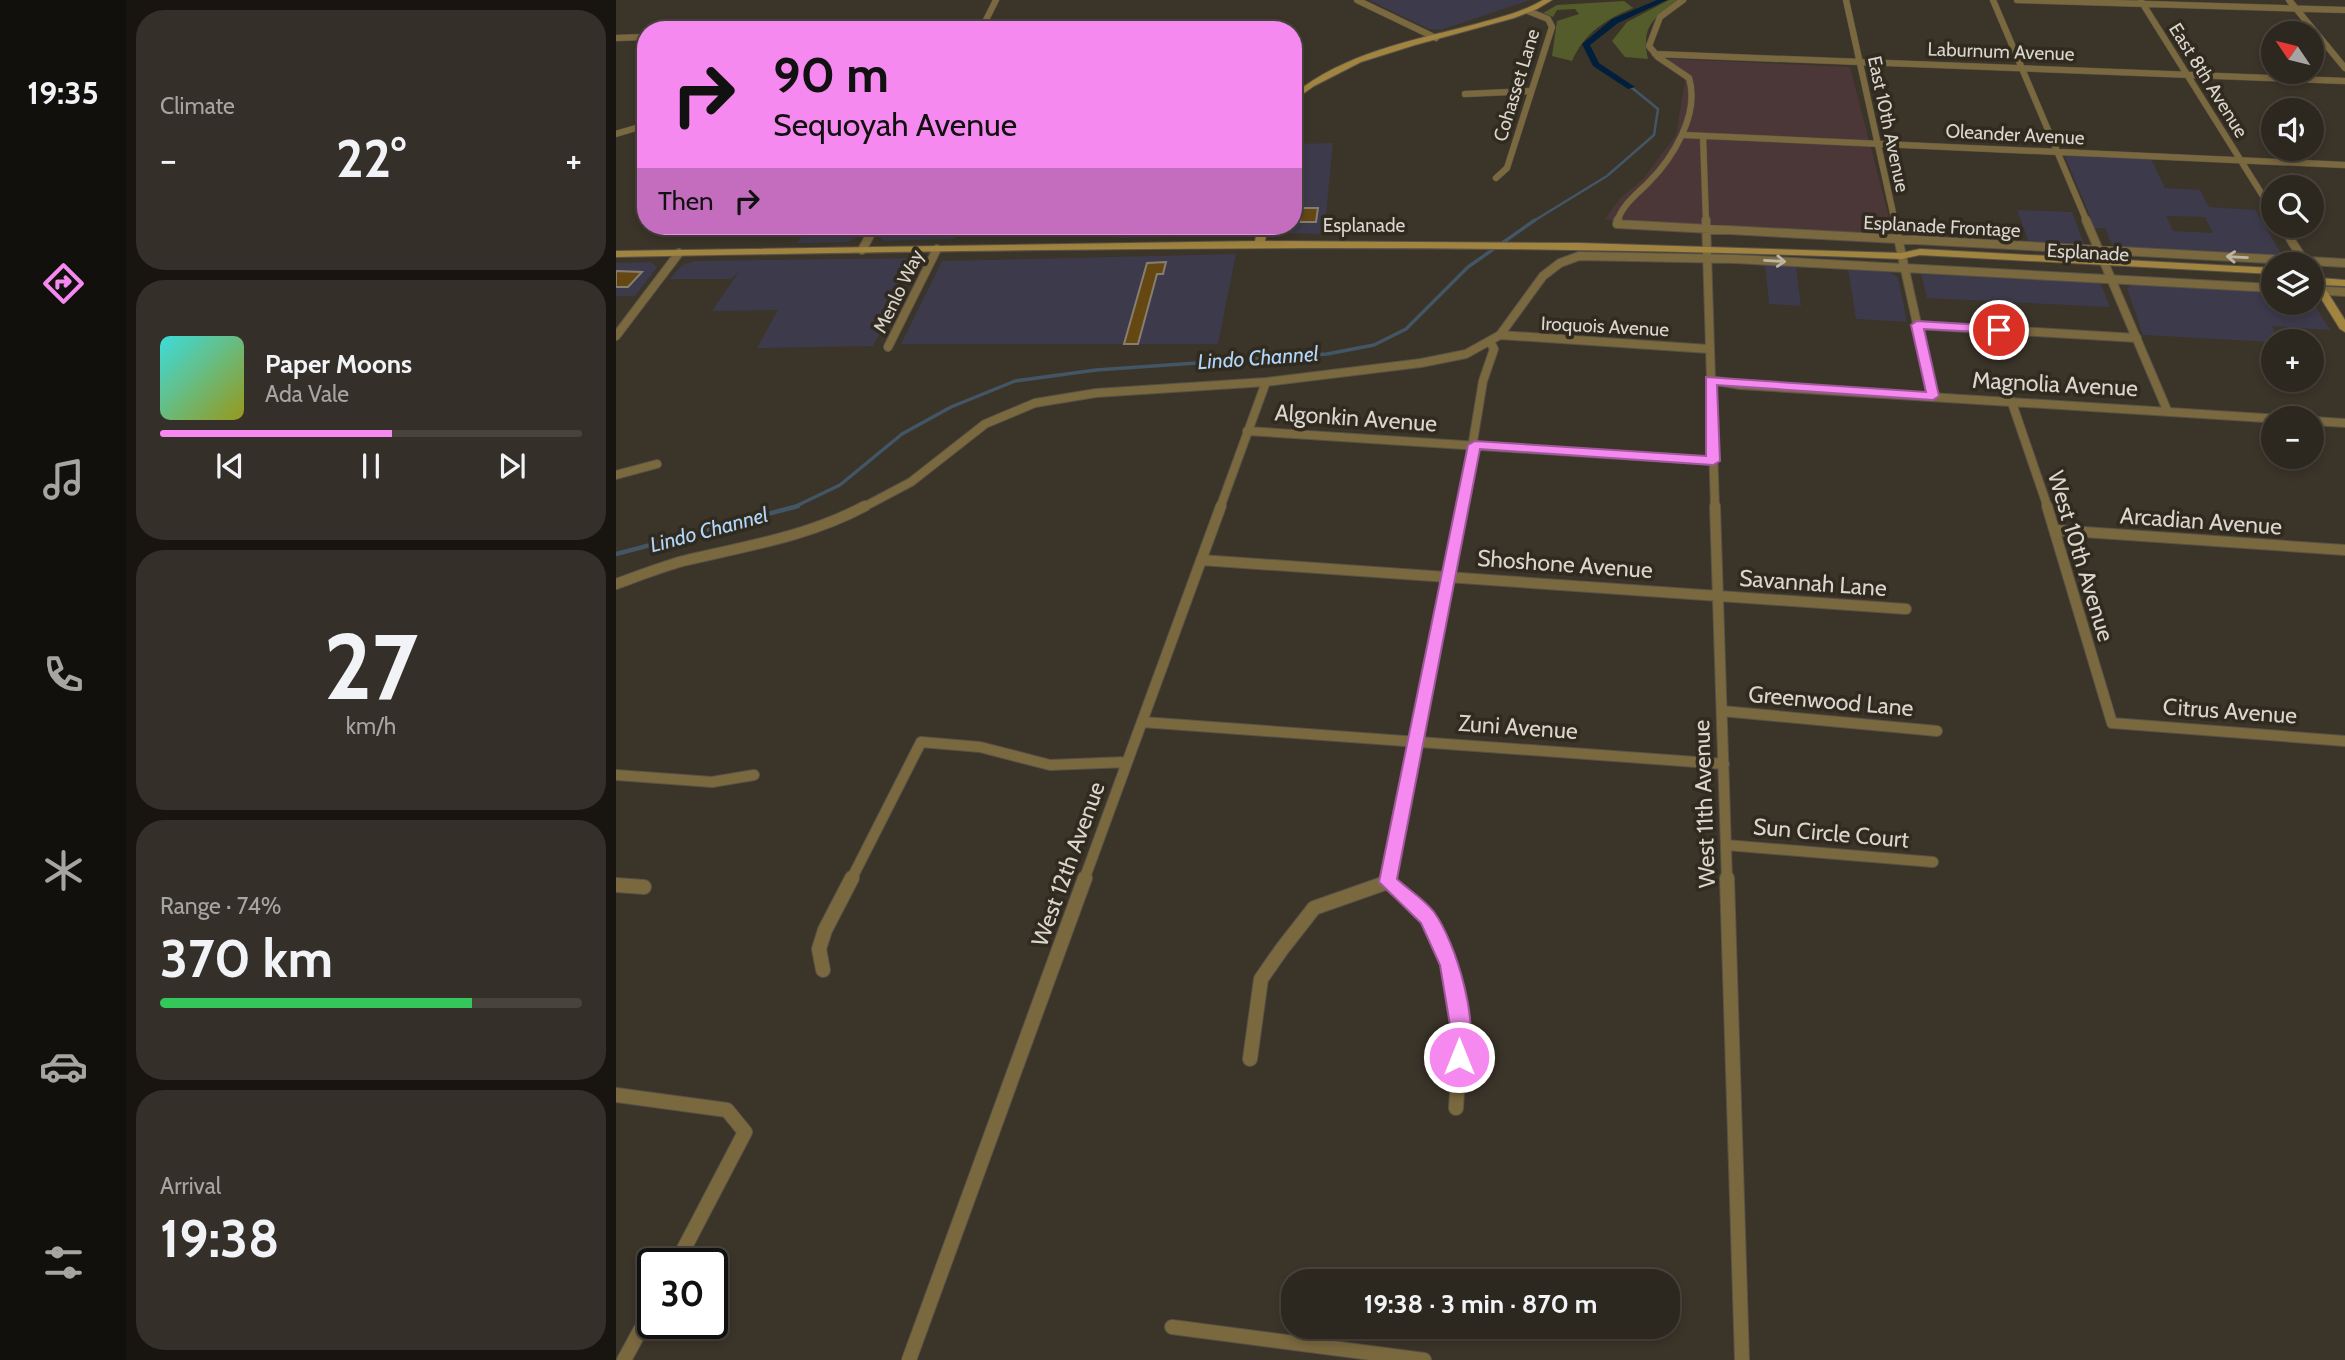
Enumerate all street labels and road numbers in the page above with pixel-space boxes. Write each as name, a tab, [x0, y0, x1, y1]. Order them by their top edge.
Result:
street label: East 8th Avenue	[2164, 19, 2253, 142]
street label: Cohasset Lane	[1488, 26, 1545, 144]
street label: Laburnum Avenue	[1927, 37, 2075, 66]
street label: East 10th Avenue	[1863, 54, 1914, 195]
street label: Oleander Avenue	[1945, 119, 2085, 150]
street label: Esplanade Frontage	[1863, 211, 2021, 242]
street label: Esplanade	[1323, 214, 1406, 237]
street label: Esplanade	[2046, 239, 2130, 266]
street label: Menlo Way	[868, 245, 929, 337]
street label: Iroquois Avenue	[1540, 312, 1670, 341]
street label: Magnolia Avenue	[1971, 366, 2139, 402]
street label: Algonkin Avenue	[1274, 398, 1438, 438]
street label: West 10th Avenue	[2042, 467, 2120, 645]
street label: Arcadian Avenue	[2119, 501, 2283, 541]
street label: Shoshone Avenue	[1476, 544, 1654, 584]
street label: Savannah Lane	[1738, 564, 1888, 602]
street label: Greenwood Lane	[1747, 680, 1915, 722]
street label: Citrus Avenue	[2162, 692, 2298, 730]
street label: Zuni Avenue	[1457, 709, 1579, 745]
street label: West 11th Avenue	[1687, 719, 1721, 889]
street label: West 12th Avenue	[1025, 778, 1111, 950]
street label: Sun Circle Court	[1752, 812, 1910, 854]

